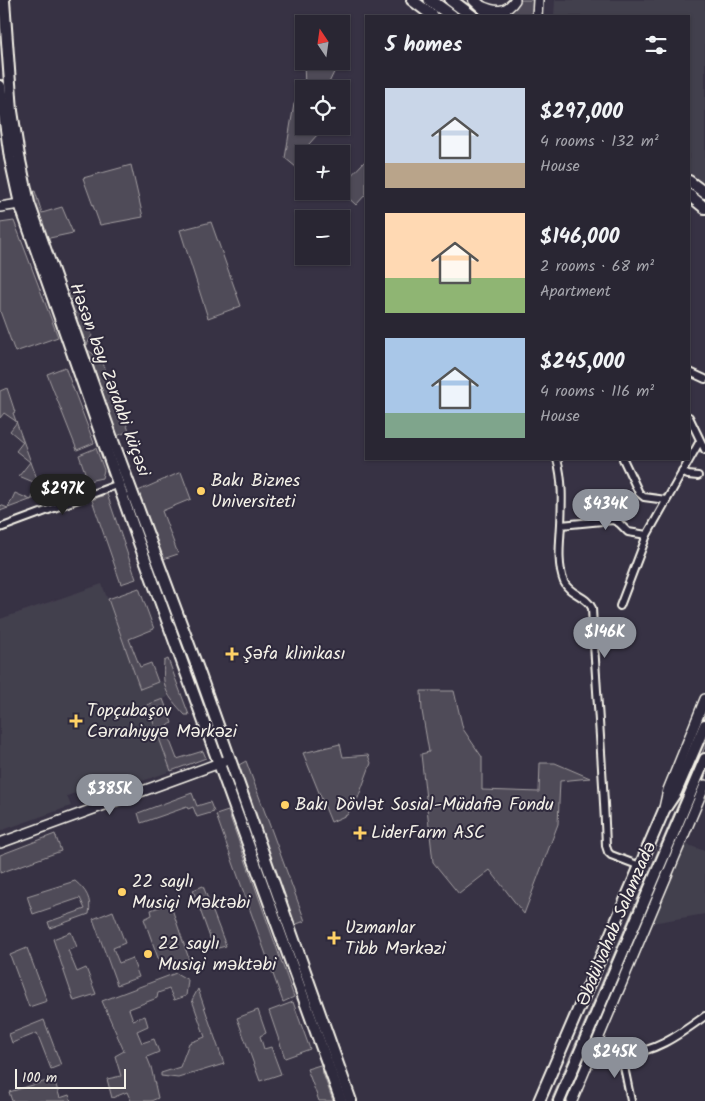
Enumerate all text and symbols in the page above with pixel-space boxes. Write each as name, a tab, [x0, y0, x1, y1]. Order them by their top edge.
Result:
north arrow	[295, 15, 350, 70]
map controls	[295, 15, 350, 265]
text: 5 homes	[385, 29, 462, 62]
icon: filters	[642, 31, 670, 59]
button: locate	[295, 80, 350, 135]
text: $297,000	[540, 96, 623, 129]
icon: home	[425, 108, 485, 168]
text: 4 rooms · 132 m²	[540, 129, 659, 154]
button: +	[295, 145, 350, 200]
text: House	[540, 154, 580, 179]
button: −	[295, 210, 350, 265]
text: $146,000	[540, 221, 619, 254]
icon: home	[425, 233, 485, 293]
text: 2 rooms · 68 m²	[540, 254, 654, 279]
street label: Həsən bəy Zərdabi küçəsi	[60, 279, 158, 482]
text: Apartment	[540, 279, 611, 304]
text: $245,000	[540, 346, 625, 379]
icon: home	[425, 358, 485, 418]
text: 4 rooms · 116 m²	[540, 379, 654, 404]
text: House	[540, 404, 580, 429]
place label: Bakı Biznes Universiteti	[211, 467, 301, 517]
pin: $297K	[28, 474, 98, 516]
text: $297K	[41, 477, 85, 502]
marker: Bakı Biznes Universiteti	[195, 485, 207, 497]
pin: $434K	[571, 488, 641, 531]
text: $434K	[583, 492, 629, 517]
pin: $146K	[570, 616, 640, 659]
text: $146K	[584, 620, 626, 645]
place label: Şəfa klinikası	[243, 640, 345, 669]
marker: Şəfa klinikası	[225, 647, 239, 661]
place label: Topçubaşov Cərrahiyyə Mərkəzi	[87, 697, 238, 747]
marker: Topçubaşov Cərrahiyyə Mərkəzi	[69, 714, 83, 728]
pin: $385K	[75, 774, 145, 816]
text: $385K	[87, 777, 133, 802]
place label: Bakı Dövlət Sosial-Müdafiə Fondu	[295, 791, 554, 820]
marker: Bakı Dövlət Sosial-Müdafiə Fondu	[279, 799, 291, 811]
place label: LiderFarm ASC	[371, 819, 485, 848]
marker: LiderFarm ASC	[353, 826, 367, 840]
street label: Əbdülvahab Salamzadə	[569, 837, 665, 1011]
place label: 22 saylı Musiqi Məktəbi	[132, 868, 251, 918]
marker: 22 saylı Musiqi Məktəbi	[116, 886, 128, 898]
place label: Uzmanlar Tibb Mərkəzi	[345, 914, 447, 964]
place label: 22 saylı Musiqi məktəbi	[158, 930, 277, 980]
marker: Uzmanlar Tibb Mərkəzi	[327, 931, 341, 945]
marker: 22 saylı Musiqi məktəbi	[142, 948, 154, 960]
pin: $245K	[580, 1036, 650, 1079]
text: $245K	[592, 1040, 638, 1065]
scale bar	[15, 1066, 126, 1089]
text: 100 m	[22, 1067, 57, 1089]

